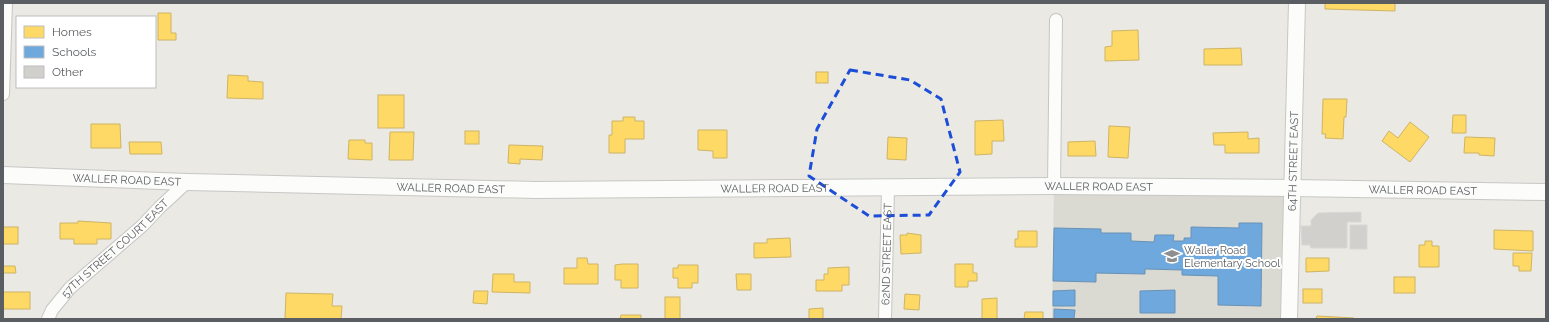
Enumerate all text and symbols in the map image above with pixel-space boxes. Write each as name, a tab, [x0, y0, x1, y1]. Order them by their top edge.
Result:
legend	[16, 16, 156, 88]
text: Homes	[52, 25, 92, 39]
text: Schools	[52, 45, 96, 59]
text: Other	[52, 65, 84, 79]
street label: 64TH STREET EAST	[1286, 110, 1301, 211]
street label: WALLER ROAD EAST	[72, 172, 182, 189]
street label: WALLER ROAD EAST	[1044, 180, 1153, 194]
street label: WALLER ROAD EAST	[396, 181, 505, 196]
street label: WALLER ROAD EAST	[720, 182, 829, 196]
street label: WALLER ROAD EAST	[1368, 183, 1477, 198]
street label: 57TH STREET COURT EAST	[59, 196, 171, 301]
street label: 62ND STREET EAST	[879, 203, 895, 305]
place label: Waller Road Elementary School	[1184, 244, 1280, 270]
school or university icon: Waller Road Elementary School	[1163, 247, 1181, 265]

